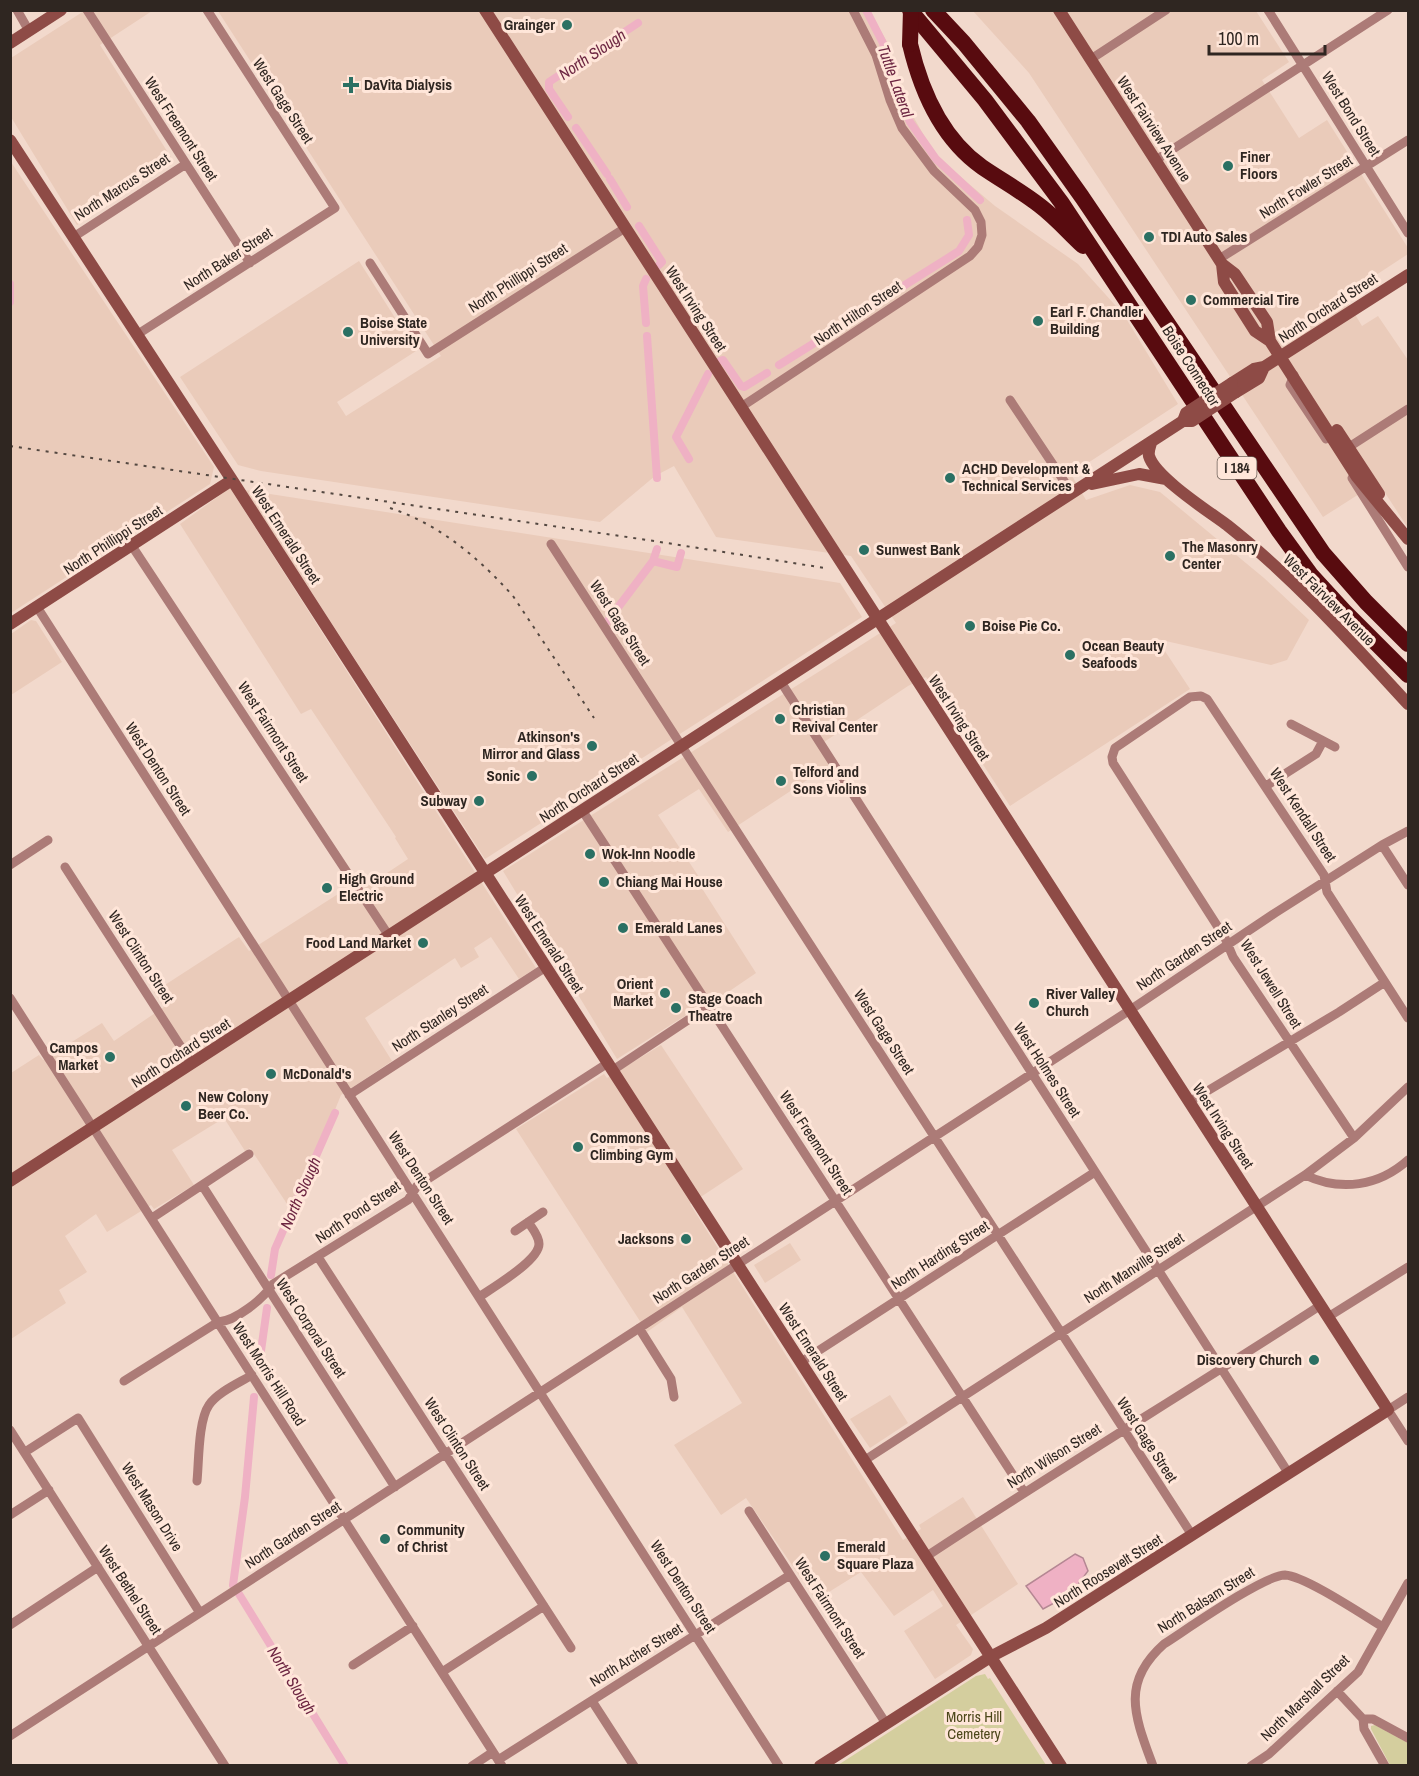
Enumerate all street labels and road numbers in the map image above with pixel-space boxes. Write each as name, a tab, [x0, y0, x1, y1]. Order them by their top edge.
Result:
street label: West Gage Street	[248, 54, 319, 148]
street label: West Bond Street	[1317, 67, 1386, 161]
street label: West Fairview Avenue	[1112, 72, 1197, 186]
street label: West Freemont Street	[140, 73, 223, 185]
street label: North Marcus Street	[70, 147, 174, 225]
street label: North Fowler Street	[1255, 149, 1357, 224]
street label: North Baker Street	[179, 222, 277, 295]
street label: North Phillippi Street	[464, 237, 572, 317]
street label: West Irving Street	[661, 262, 732, 356]
street label: North Orchard Street	[1274, 267, 1382, 347]
street label: North Hilton Street	[810, 275, 906, 350]
street label: Boise Connector	[1158, 322, 1225, 410]
road number: I 184	[1218, 457, 1256, 479]
street label: West Emerald Street	[247, 482, 326, 588]
street label: North Phillippi Street	[59, 499, 167, 579]
street label: West Fairview Avenue	[1279, 549, 1380, 650]
street label: West Gage Street	[585, 576, 656, 670]
street label: West Irving Street	[924, 671, 995, 765]
street label: West Fairmont Street	[233, 677, 314, 787]
street label: West Denton Street	[120, 718, 197, 820]
street label: North Orchard Street	[535, 747, 643, 827]
street label: West Kendall Street	[1265, 764, 1342, 866]
street label: West Emerald Street	[510, 891, 589, 997]
street label: West Clinton Street	[104, 906, 180, 1008]
street label: North Garden Street	[1132, 916, 1236, 995]
street label: West Jewell Street	[1236, 935, 1308, 1033]
street label: North Stanley Street	[388, 978, 492, 1057]
street label: West Gage Street	[849, 985, 920, 1079]
street label: North Orchard Street	[127, 1012, 235, 1092]
street label: West Holmes Street	[1009, 1018, 1086, 1122]
street label: West Irving Street	[1188, 1079, 1259, 1173]
street label: West Freemont Street	[775, 1087, 858, 1199]
street label: West Denton Street	[383, 1127, 460, 1229]
street label: North Pond Street	[311, 1175, 405, 1248]
street label: North Harding Street	[886, 1215, 994, 1294]
street label: North Manville Street	[1080, 1227, 1188, 1308]
street label: North Garden Street	[649, 1230, 753, 1309]
street label: West Corporal Street	[271, 1274, 352, 1382]
street label: West Emerald Street	[774, 1299, 853, 1405]
street label: West Morris Hill Road	[228, 1318, 311, 1430]
street label: West Clinton Street	[420, 1393, 496, 1495]
street label: West Gage Street	[1112, 1393, 1183, 1487]
street label: North Wilson Street	[1003, 1418, 1105, 1493]
street label: West Mason Drive	[117, 1458, 188, 1555]
street label: North Garden Street	[241, 1495, 345, 1574]
street label: North Roosevelt Street	[1049, 1528, 1167, 1612]
street label: West Denton Street	[645, 1536, 722, 1638]
street label: West Bethel Street	[94, 1541, 167, 1639]
street label: West Fairmont Street	[790, 1553, 871, 1663]
street label: North Balsam Street	[1153, 1561, 1259, 1638]
street label: North Archer Street	[586, 1617, 686, 1691]
street label: North Marshall Street	[1256, 1649, 1354, 1746]

